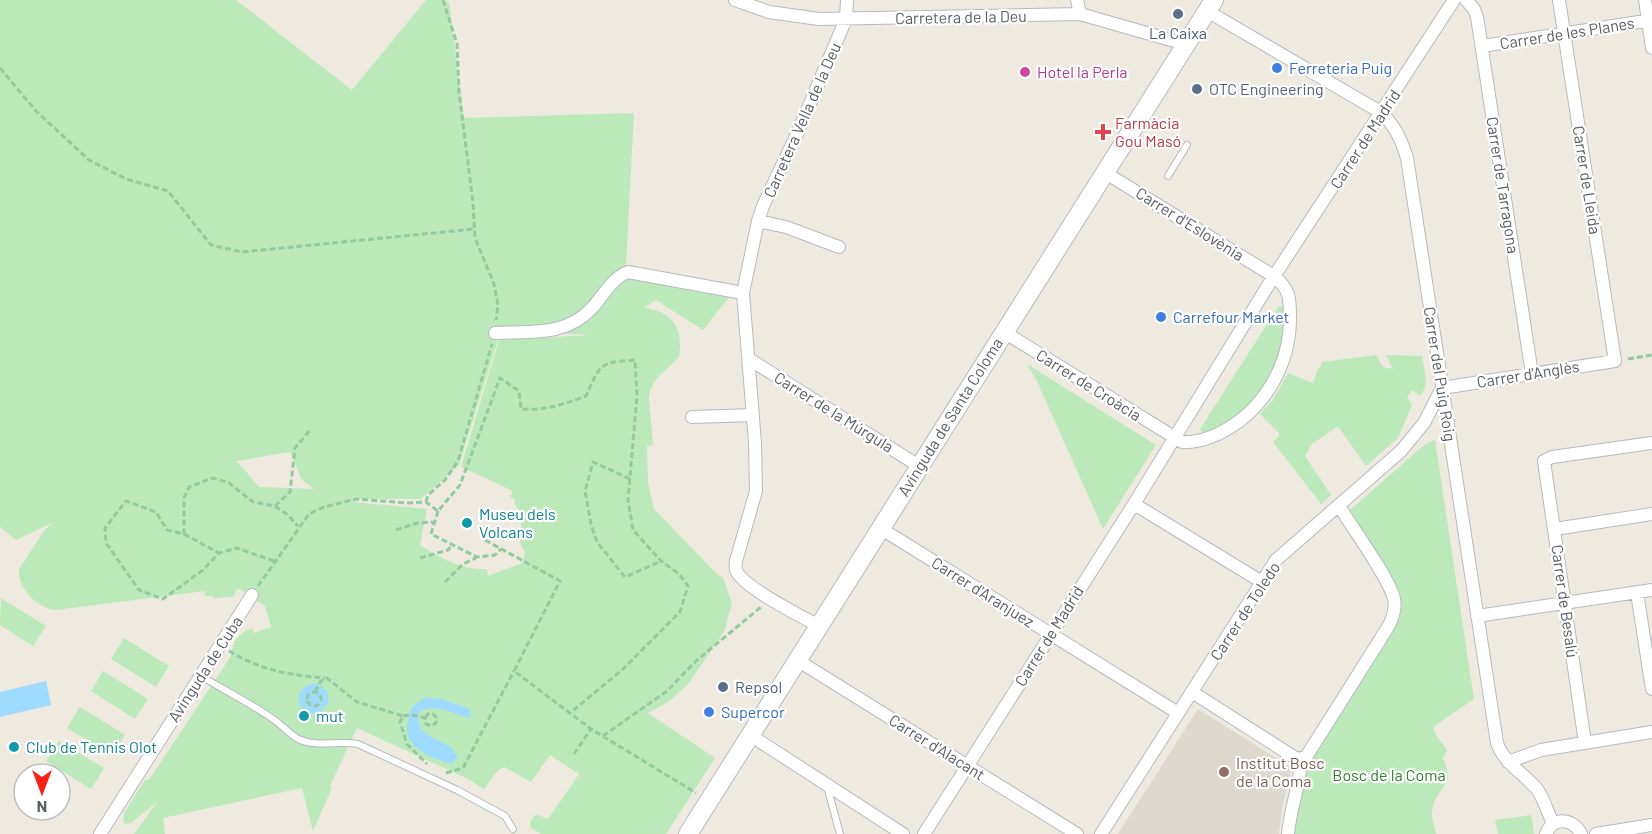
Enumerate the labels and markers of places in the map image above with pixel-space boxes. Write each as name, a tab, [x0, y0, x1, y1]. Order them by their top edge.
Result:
marker: La Caixa	[1171, 7, 1185, 21]
place label: La Caixa	[1149, 23, 1207, 42]
place label: Ferreteria Puig	[1289, 58, 1392, 77]
marker: Ferreteria Puig	[1270, 61, 1284, 75]
place label: Hotel la Perla	[1037, 62, 1128, 81]
marker: Hotel la Perla	[1018, 65, 1032, 79]
place label: OTC Engineering	[1209, 79, 1324, 98]
marker: OTC Engineering	[1190, 82, 1204, 96]
place label: Farmàcia Gou Masó	[1115, 113, 1181, 150]
marker: Farmàcia Gou Masó	[1096, 125, 1110, 139]
place label: Carrefour Market	[1173, 307, 1289, 326]
marker: Carrefour Market	[1154, 310, 1168, 324]
place label: Museu dels Volcans	[479, 504, 556, 541]
marker: Museu dels Volcans	[460, 516, 474, 530]
place label: Repsol	[735, 677, 782, 696]
marker: Repsol	[716, 680, 730, 694]
place label: Supercor	[721, 702, 785, 721]
marker: Supercor	[702, 705, 716, 719]
place label: mut	[316, 706, 344, 725]
marker: mut	[297, 709, 311, 723]
place label: Club de Tennis Olot	[26, 737, 157, 756]
marker: Club de Tennis Olot	[7, 740, 21, 754]
place label: Institut Bosc de la Coma	[1236, 753, 1325, 790]
marker: Institut Bosc de la Coma	[1217, 765, 1231, 779]

